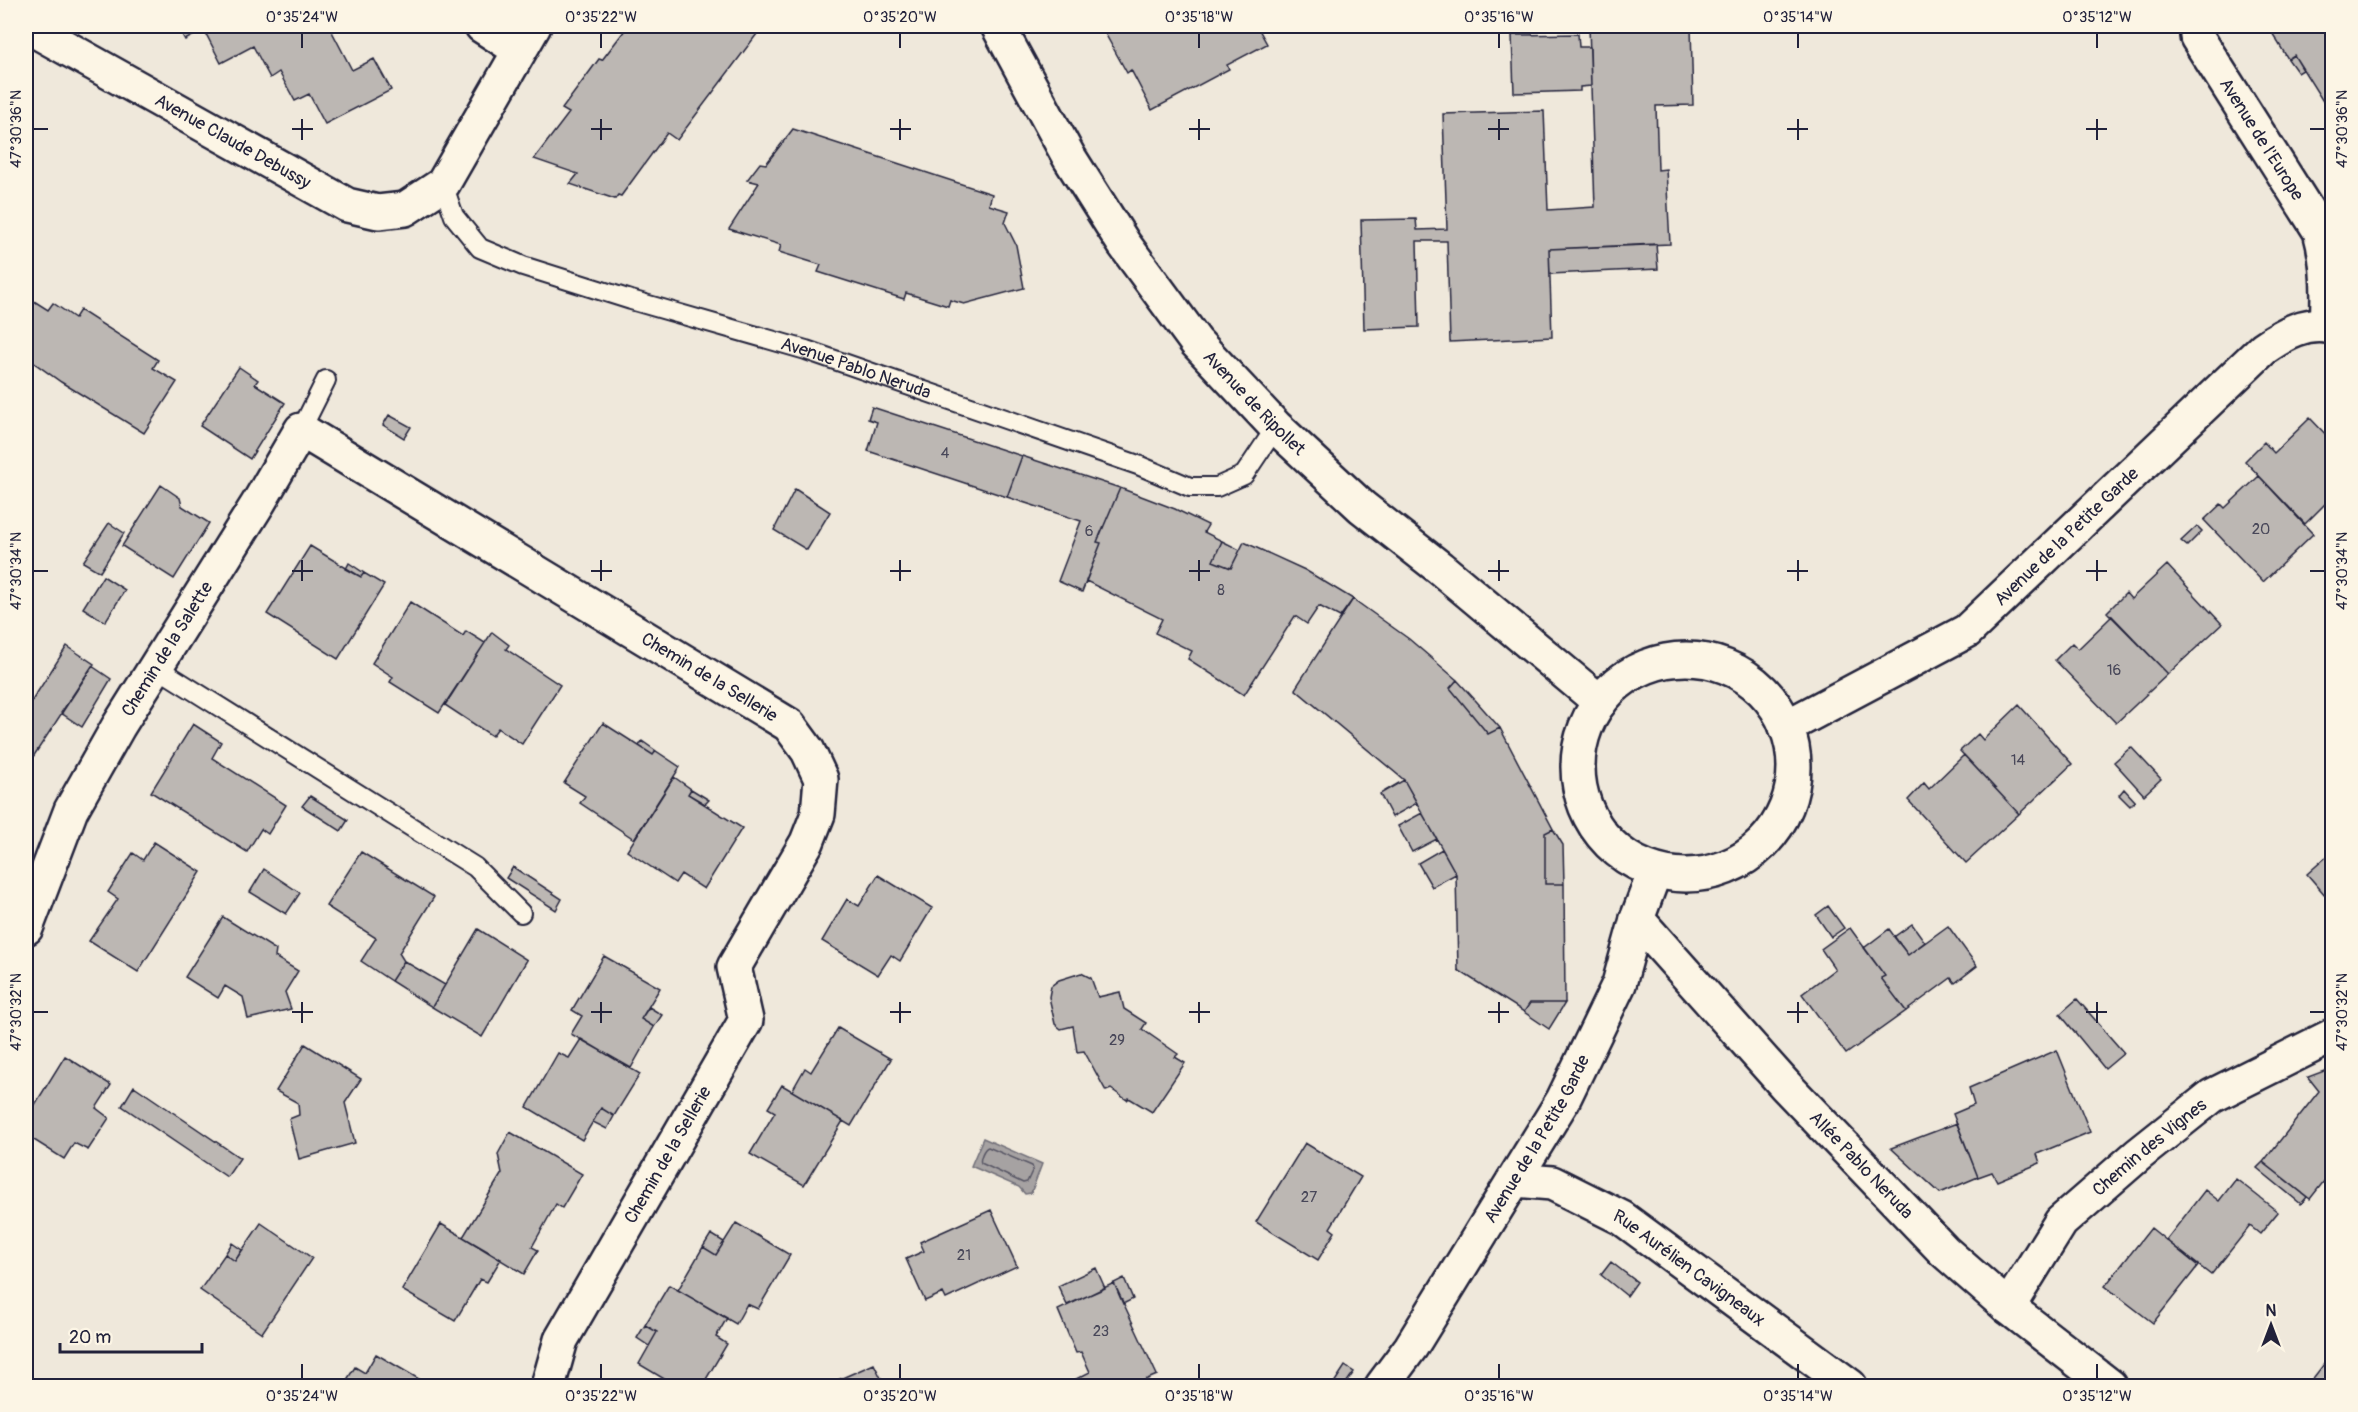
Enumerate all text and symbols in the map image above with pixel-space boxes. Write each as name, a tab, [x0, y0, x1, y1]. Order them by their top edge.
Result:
text: 0°35'24"W	[266, 8, 338, 27]
text: 0°35'22"W	[565, 8, 637, 27]
text: 0°35'20"W	[863, 8, 937, 27]
text: 0°35'18"W	[1165, 8, 1233, 27]
text: 0°35'16"W	[1464, 8, 1534, 27]
text: 0°35'14"W	[1763, 8, 1833, 27]
text: 0°35'12"W	[2062, 8, 2132, 27]
street label: Avenue de l'Europe	[2214, 74, 2309, 205]
street label: Avenue Claude Debussy	[151, 88, 315, 194]
text: 47°30'36"N	[7, 90, 26, 168]
text: 47°30'36"N	[2333, 90, 2352, 168]
street label: Avenue Pablo Neruda	[778, 332, 934, 404]
street label: Avenue de Ripollet	[1198, 346, 1311, 461]
house number: 4	[941, 444, 950, 463]
street label: Avenue de la Petite Garde	[1989, 462, 2144, 611]
house number: 20	[2252, 520, 2270, 539]
house number: 6	[1085, 522, 1093, 541]
text: 47°30'34"N	[7, 532, 26, 610]
text: 47°30'34"N	[2333, 532, 2352, 610]
street label: Chemin de la Salette	[116, 577, 218, 721]
house number: 8	[1217, 581, 1225, 600]
street label: Chemin de la Sellerie	[637, 627, 782, 727]
house number: 16	[2107, 661, 2121, 680]
house number: 14	[2011, 751, 2026, 770]
text: 47°30'32"N	[7, 973, 26, 1051]
text: 47°30'32"N	[2333, 973, 2352, 1051]
house number: 29	[1109, 1031, 1125, 1050]
street label: Avenue de la Petite Garde	[1479, 1051, 1595, 1227]
street label: Chemin de la Sellerie	[619, 1082, 717, 1228]
street label: Chemin des Vignes	[2087, 1093, 2211, 1201]
street label: Allée Pablo Neruda	[1805, 1106, 1918, 1224]
house number: 27	[1301, 1188, 1317, 1207]
street label: Rue Aurélien Cavigneaux	[1610, 1204, 1770, 1331]
house number: 21	[957, 1246, 971, 1265]
north arrow	[2241, 1295, 2301, 1355]
text: N	[2266, 1301, 2277, 1321]
scale bar	[60, 1316, 202, 1354]
house number: 23	[1093, 1322, 1109, 1341]
text: 20 m	[69, 1326, 111, 1349]
text: 0°35'24"W	[266, 1387, 338, 1406]
text: 0°35'22"W	[565, 1387, 637, 1406]
text: 0°35'20"W	[863, 1387, 937, 1406]
text: 0°35'18"W	[1165, 1387, 1233, 1406]
text: 0°35'16"W	[1464, 1387, 1534, 1406]
text: 0°35'14"W	[1763, 1387, 1833, 1406]
text: 0°35'12"W	[2062, 1387, 2132, 1406]

